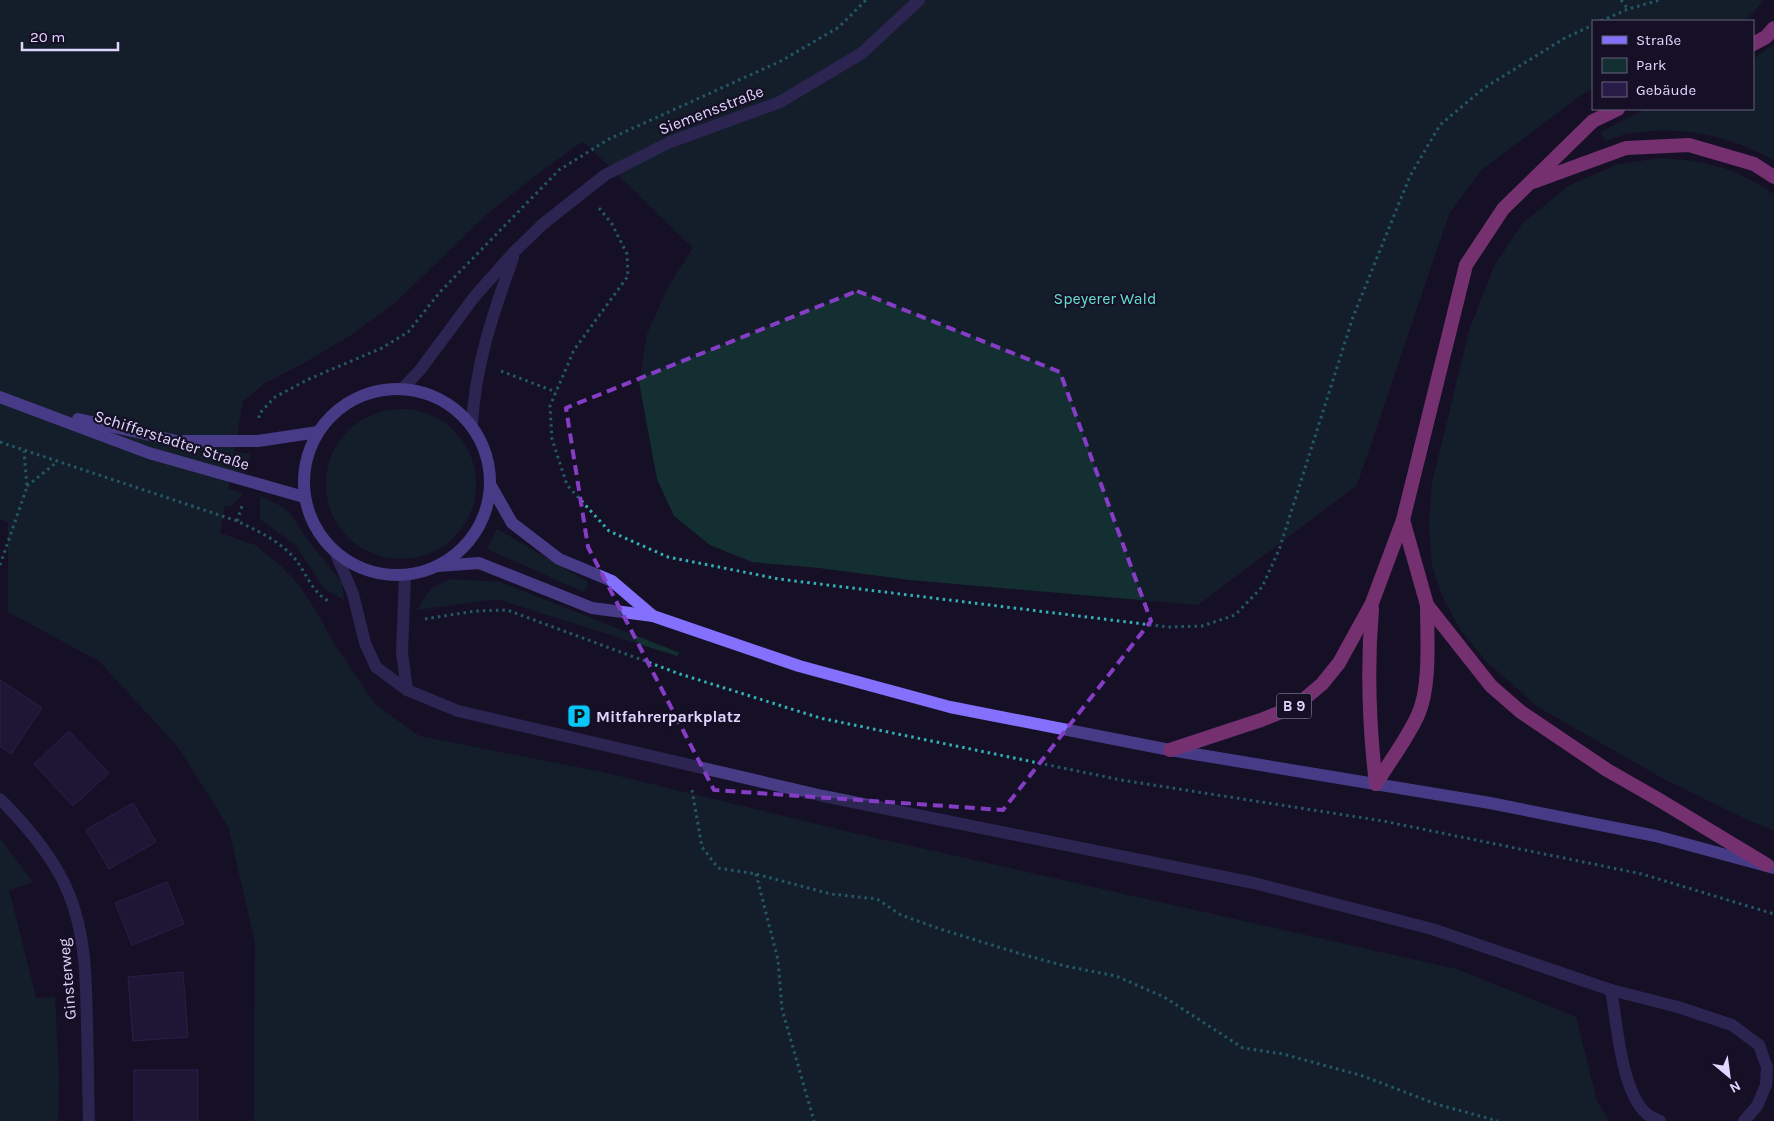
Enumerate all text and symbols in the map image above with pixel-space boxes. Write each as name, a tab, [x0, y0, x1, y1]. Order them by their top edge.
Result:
scale bar	[22, 20, 119, 52]
legend	[1592, 20, 1754, 110]
text: 20 m	[30, 28, 65, 46]
text: Straße	[1636, 31, 1681, 49]
text: Park	[1636, 56, 1666, 74]
street label: Siemensstraße	[656, 81, 766, 139]
text: Gebäude	[1636, 81, 1696, 99]
park label: Speyerer Wald	[1053, 289, 1157, 308]
street label: Schifferstadter Straße	[92, 406, 252, 474]
road number: B 9	[1276, 694, 1312, 718]
parking icon: Mitfahrerparkplatz	[566, 703, 592, 729]
place label: Mitfahrerparkplatz	[596, 707, 741, 726]
street label: Ginsterweg	[54, 937, 80, 1021]
north arrow	[1704, 1051, 1754, 1101]
text: N	[1727, 1077, 1744, 1097]

